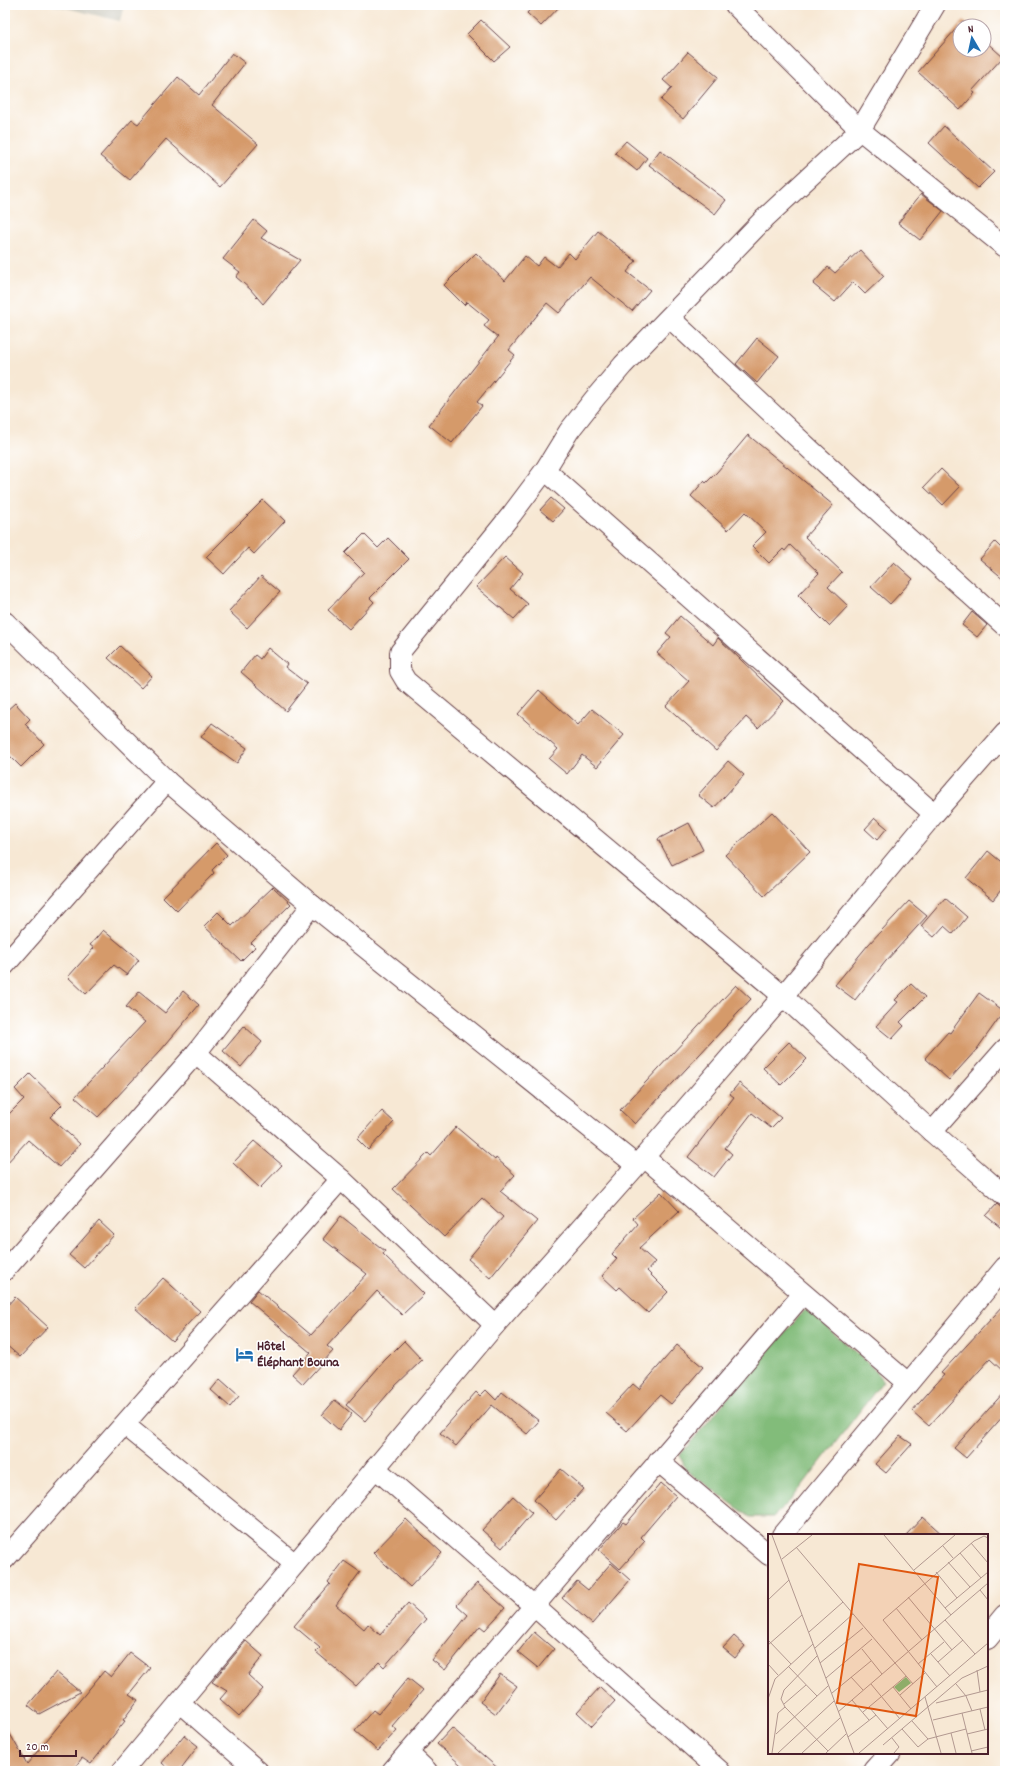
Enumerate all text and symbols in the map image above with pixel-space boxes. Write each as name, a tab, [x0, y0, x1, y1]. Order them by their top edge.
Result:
north arrow	[952, 18, 992, 58]
text: N	[967, 22, 975, 38]
place label: Hôtel Éléphant Bouna	[257, 1337, 340, 1373]
hotel icon: Hôtel Éléphant Bouna	[234, 1345, 254, 1365]
inset map	[768, 1534, 988, 1754]
scale bar	[20, 1732, 76, 1758]
text: 20 m	[26, 1739, 49, 1756]

